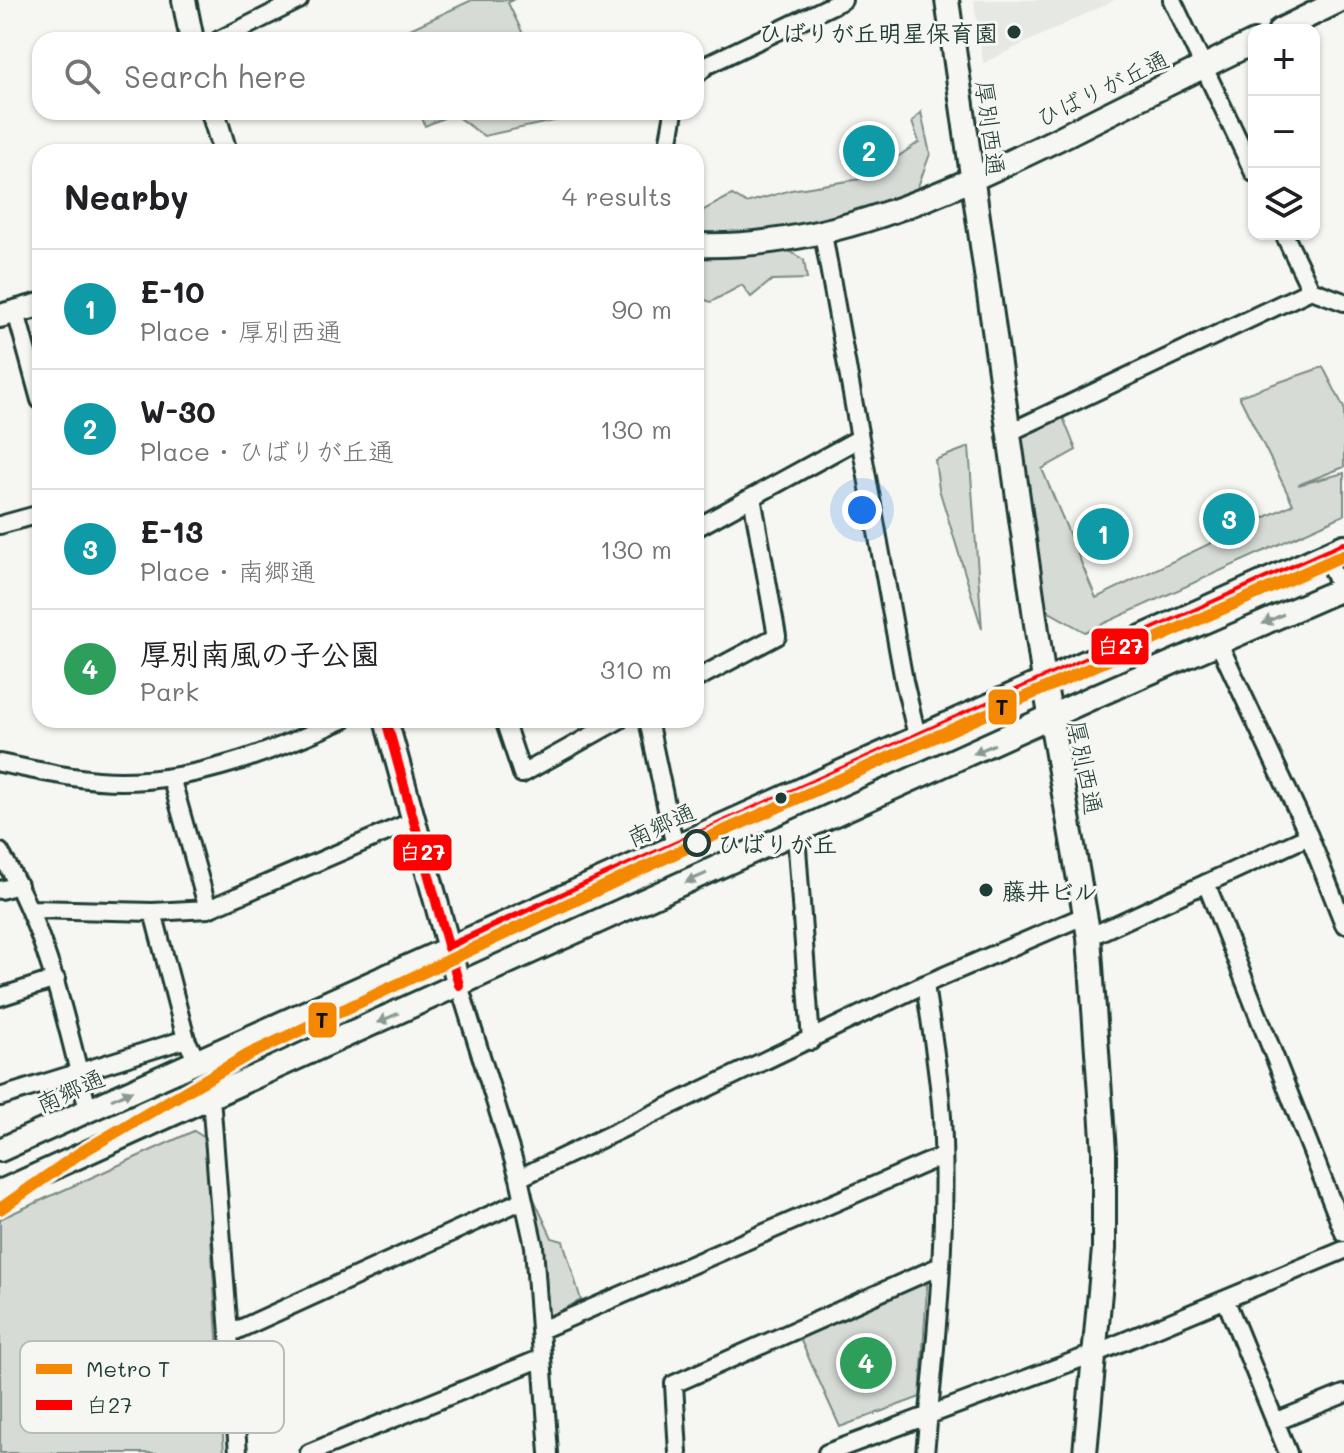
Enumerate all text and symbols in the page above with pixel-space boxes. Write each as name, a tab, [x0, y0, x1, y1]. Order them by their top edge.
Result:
place label: ひばりが丘明星保育園	[758, 17, 998, 48]
marker: ひばりが丘明星保育園	[1005, 23, 1023, 41]
map controls	[1248, 24, 1320, 240]
button: +	[1248, 24, 1320, 96]
search box	[32, 32, 704, 120]
street label: ひばりが丘通	[1030, 43, 1174, 133]
icon: search	[60, 54, 104, 98]
text: Search here	[124, 56, 307, 96]
street label: 厚別西通	[970, 78, 1012, 178]
button: −	[1248, 96, 1320, 168]
pin: 2	[843, 121, 895, 181]
button: layers	[1248, 168, 1320, 240]
text: Nearby	[64, 174, 189, 219]
text: 4 results	[562, 179, 672, 213]
text: E-10	[140, 271, 204, 311]
text: 1	[84, 292, 96, 326]
text: 90 m	[612, 292, 672, 326]
text: Place · 厚別西通	[140, 314, 342, 348]
text: W-30	[140, 391, 216, 431]
text: 2	[83, 412, 97, 446]
text: 130 m	[600, 412, 672, 446]
text: Place · ひばりが丘通	[140, 434, 394, 468]
pin: 3	[1203, 489, 1255, 549]
your location	[842, 490, 882, 530]
pin: 1	[1077, 504, 1129, 564]
text: E-13	[140, 511, 203, 551]
text: 3	[82, 532, 98, 566]
text: 130 m	[600, 532, 672, 566]
text: Place · 南郷通	[140, 554, 316, 588]
one-way arrow	[1261, 613, 1284, 626]
line badge: 白27	[1090, 627, 1150, 666]
text: 白27	[1097, 631, 1143, 660]
text: 厚別南風の子公園	[140, 633, 380, 673]
text: 4	[82, 652, 98, 686]
text: 310 m	[600, 652, 672, 686]
text: Park	[140, 674, 199, 708]
line badge: T	[987, 688, 1018, 726]
text: T	[995, 692, 1009, 721]
street label: 厚別西通	[1062, 717, 1110, 817]
one-way arrow	[972, 742, 996, 755]
unlabelled marker	[773, 790, 789, 806]
street label: 南郷通	[622, 795, 700, 853]
place label: ひばりが丘	[717, 828, 837, 859]
marker: ひばりが丘	[684, 830, 710, 856]
line badge: 白27	[392, 833, 453, 872]
text: 白27	[399, 837, 445, 866]
one-way arrow	[684, 871, 708, 885]
place label: 藤井ビル	[1002, 875, 1098, 906]
marker: 藤井ビル	[977, 881, 995, 899]
line badge: T	[307, 1001, 338, 1039]
text: T	[315, 1005, 329, 1034]
one-way arrow	[376, 1011, 400, 1025]
street label: 南郷通	[31, 1061, 109, 1119]
one-way arrow	[110, 1088, 134, 1101]
pin: 4	[840, 1333, 892, 1393]
legend	[20, 1341, 284, 1433]
text: Metro T	[86, 1354, 170, 1383]
text: 白27	[86, 1390, 133, 1419]

